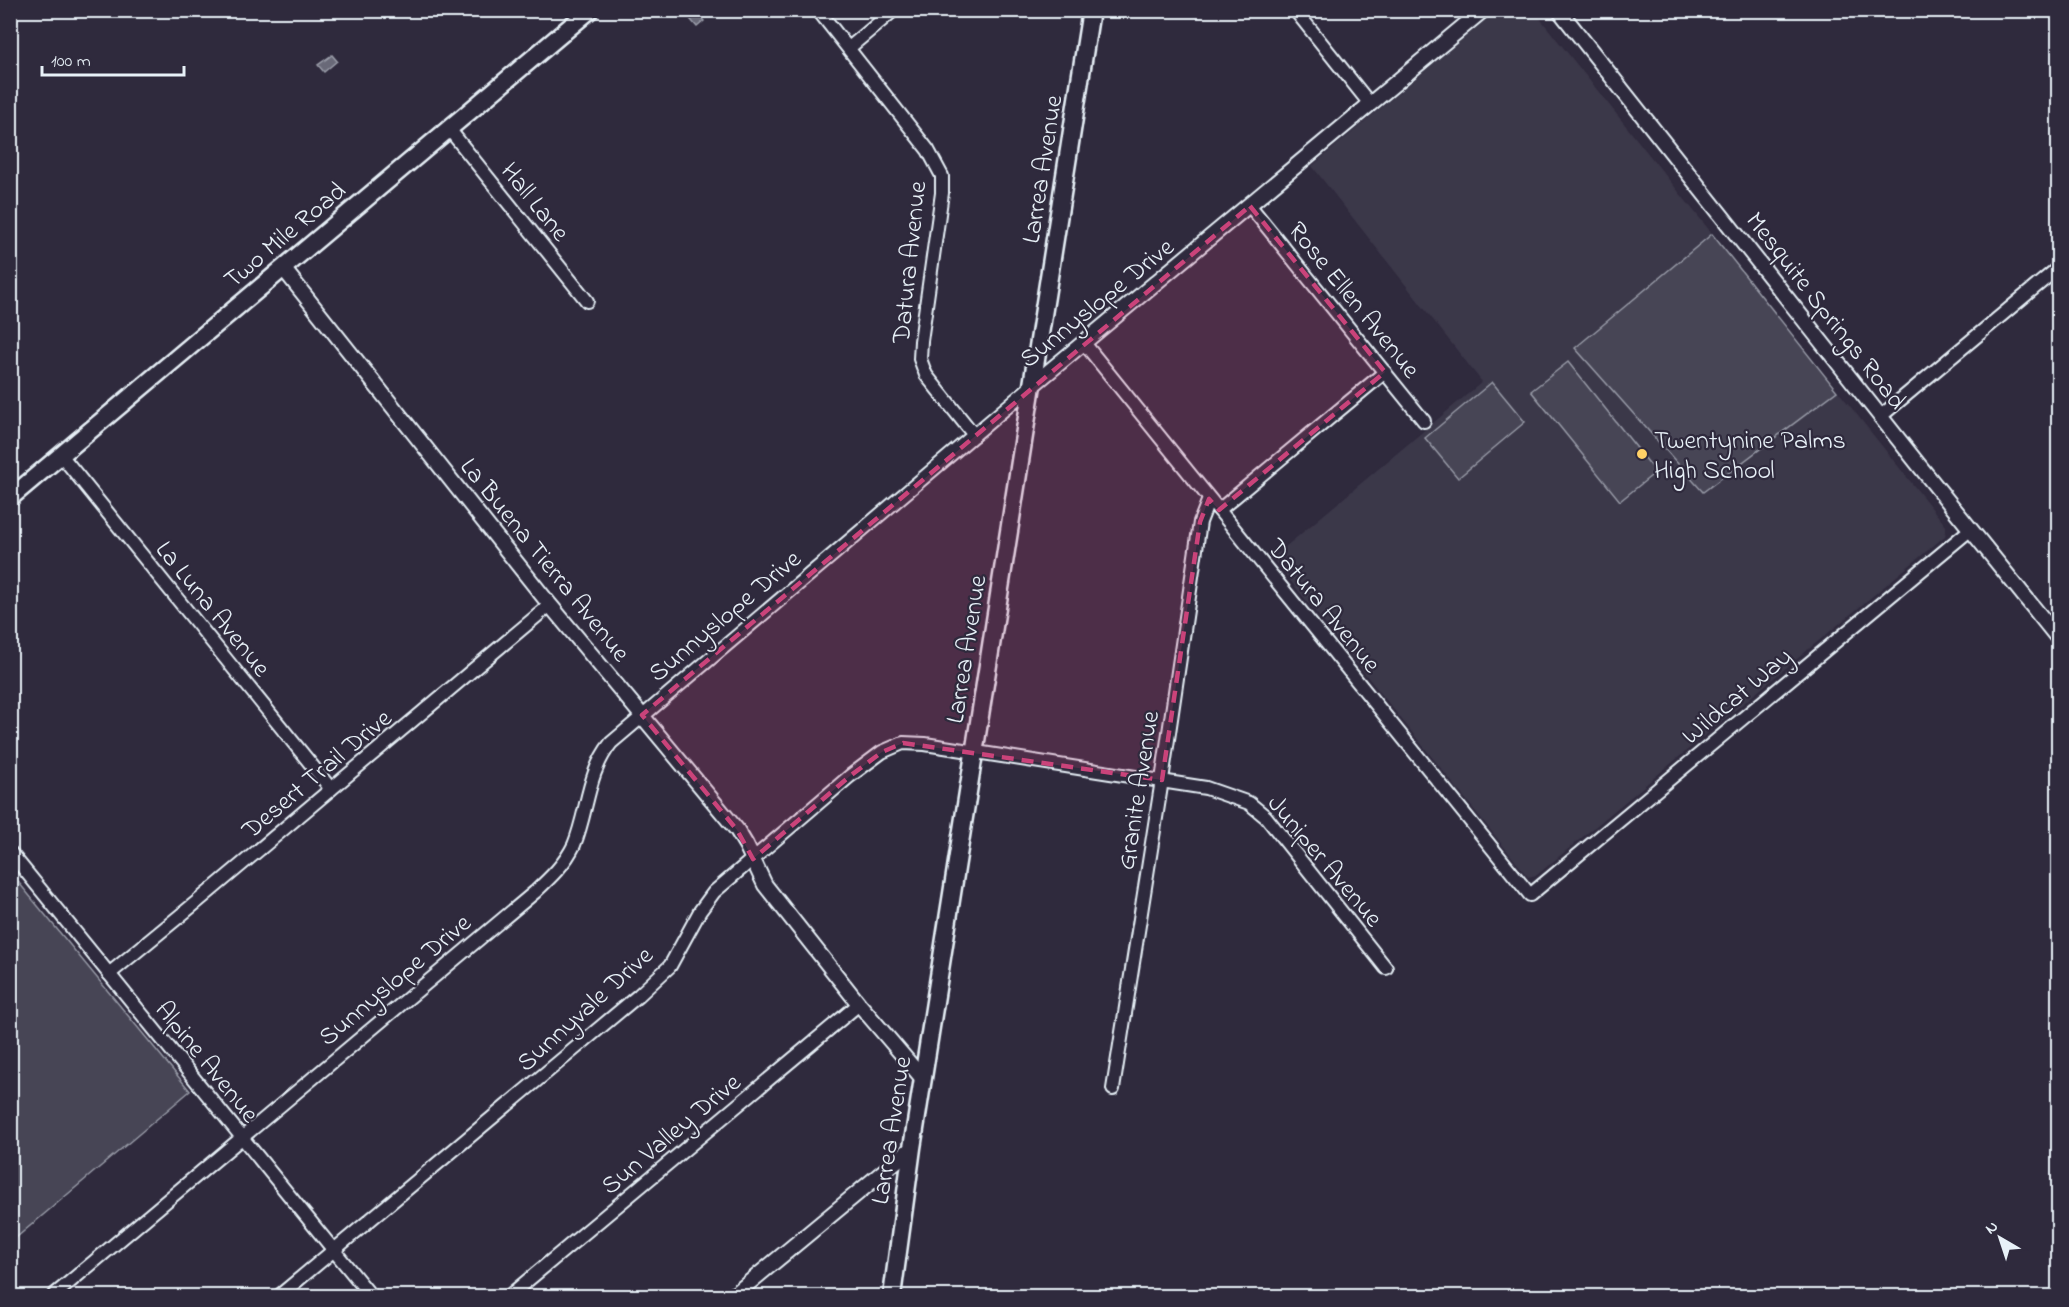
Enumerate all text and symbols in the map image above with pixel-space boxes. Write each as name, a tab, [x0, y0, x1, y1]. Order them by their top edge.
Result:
scale bar	[42, 39, 184, 77]
text: 100 m	[51, 49, 91, 75]
street label: Larrea Avenue	[1013, 92, 1074, 246]
street label: Hall Lane	[490, 155, 578, 251]
street label: Two Mile Road	[216, 173, 356, 299]
street label: Datura Avenue	[883, 179, 938, 346]
street label: Mesquite Springs Road	[1735, 205, 1914, 419]
street label: Rose Ellen Avenue	[1277, 214, 1428, 388]
street label: Sunnyslope Drive	[1012, 230, 1184, 379]
place label: Twentynine Palms High School	[1654, 423, 1846, 491]
marker: Twentynine Palms High School	[1635, 447, 1649, 461]
street label: La Buena Tierra Avenue	[449, 451, 638, 671]
street label: Datura Avenue	[1256, 531, 1389, 682]
street label: La Luna Avenue	[145, 534, 279, 686]
street label: Sunnyslope Drive	[641, 542, 811, 693]
street label: Larrea Avenue	[937, 572, 998, 726]
street label: Wildcat Way	[1674, 639, 1802, 755]
street label: Desert Trail Drive	[234, 701, 402, 850]
street label: Granite Avenue	[1109, 708, 1171, 873]
street label: Juniper Avenue	[1257, 787, 1391, 937]
street label: Sunnyslope Drive	[311, 906, 481, 1057]
street label: Sunnyvale Drive	[509, 938, 663, 1082]
street label: Alpine Avenue	[144, 993, 267, 1133]
street label: Larrea Avenue	[862, 1053, 923, 1207]
street label: Sun Valley Drive	[594, 1065, 751, 1205]
north arrow	[1970, 1208, 2030, 1268]
text: N	[1980, 1215, 2004, 1241]

